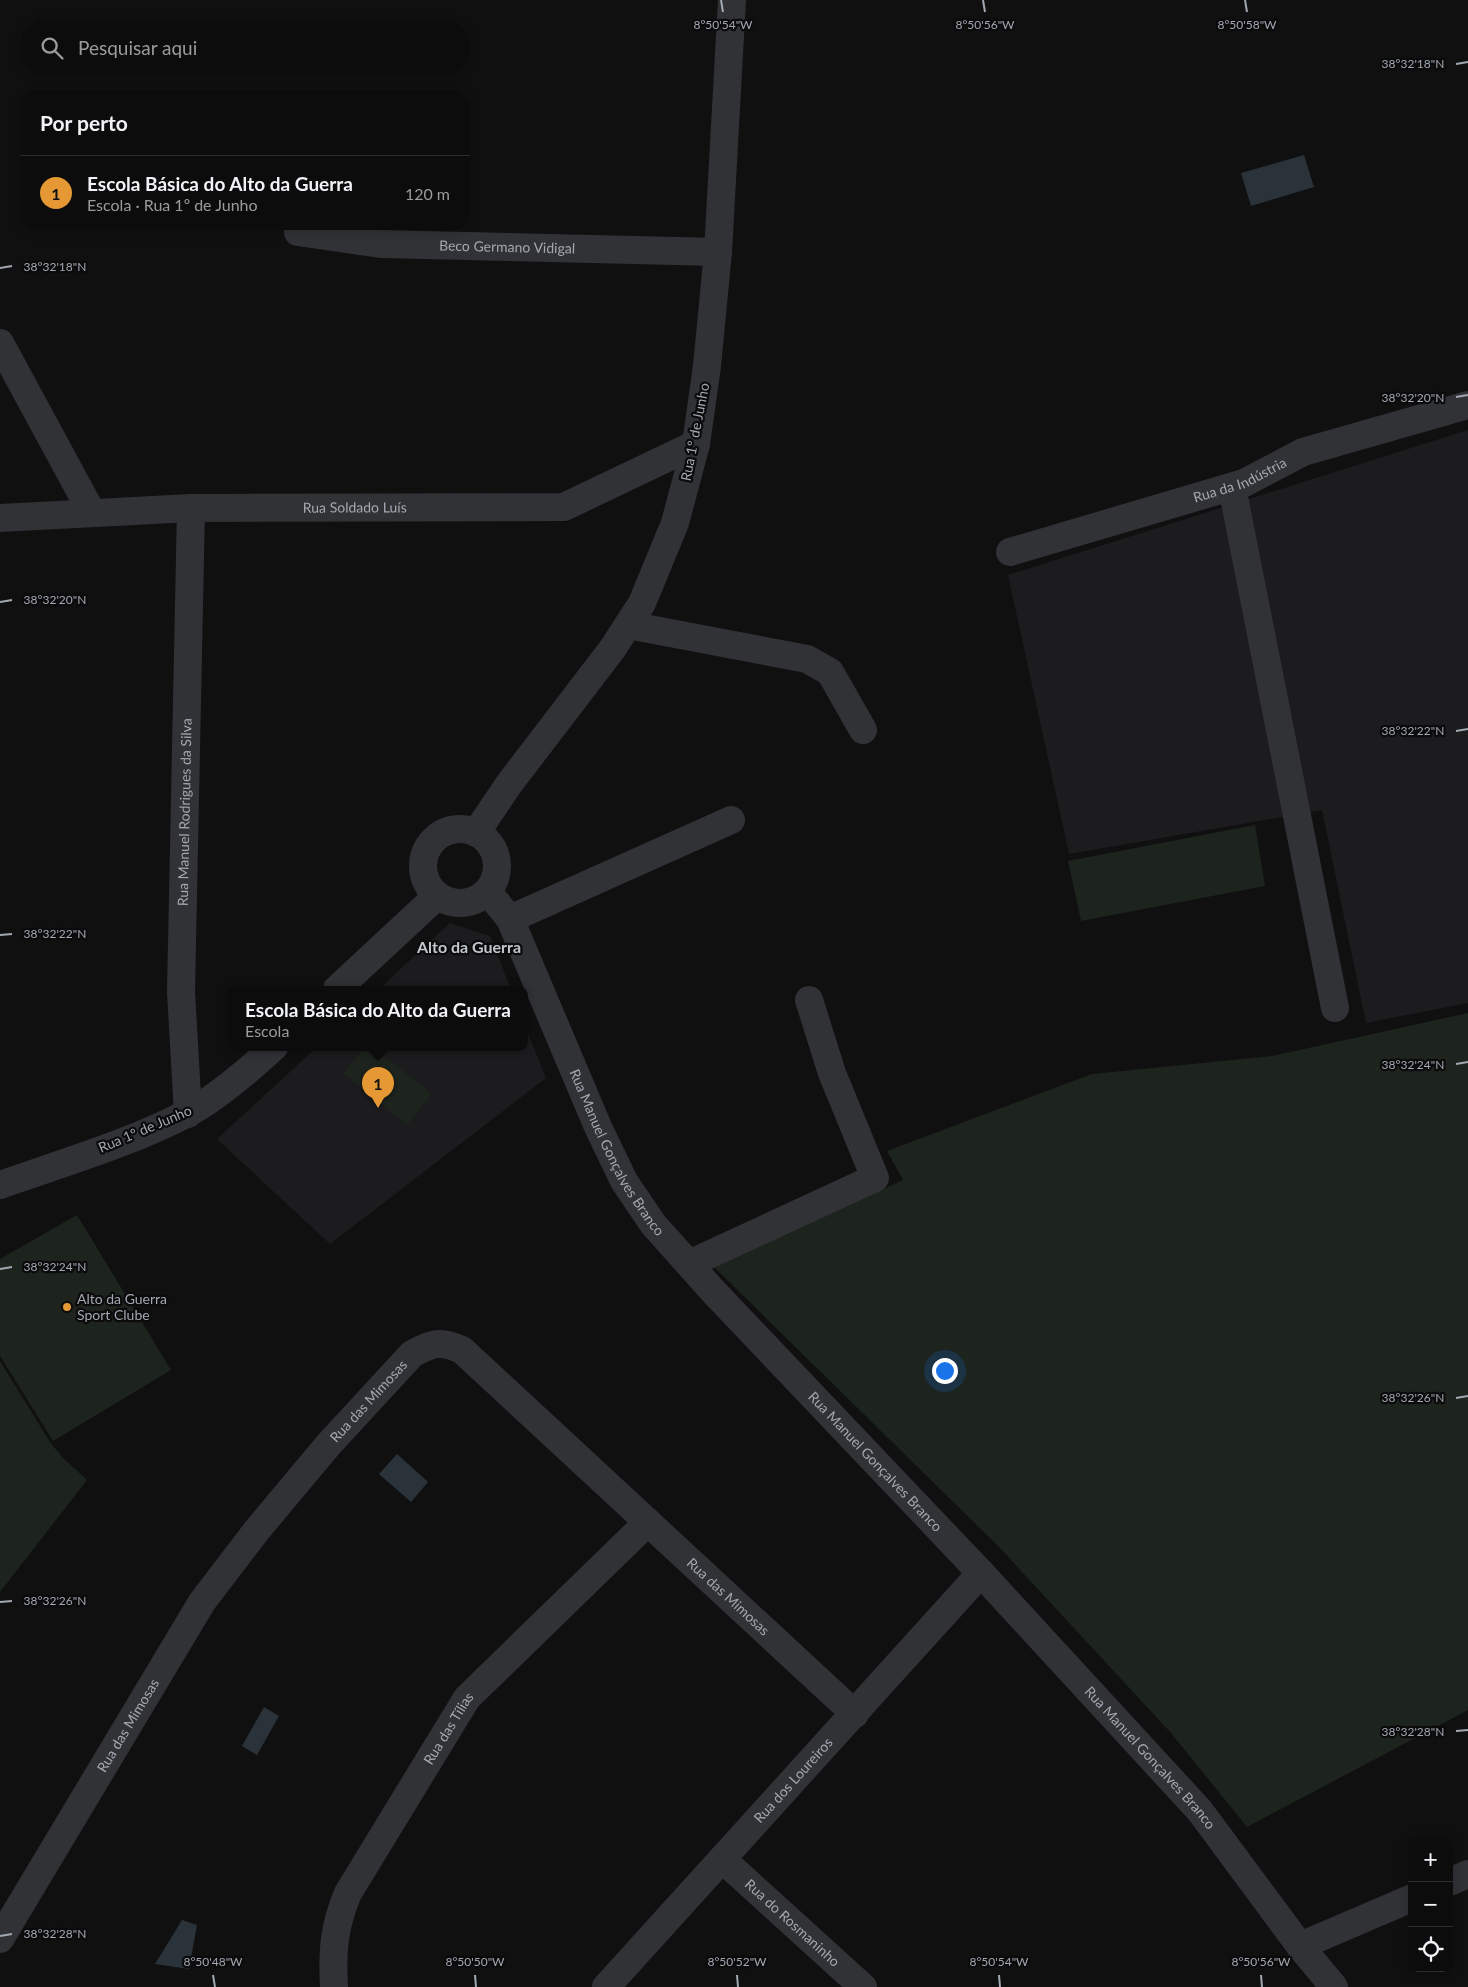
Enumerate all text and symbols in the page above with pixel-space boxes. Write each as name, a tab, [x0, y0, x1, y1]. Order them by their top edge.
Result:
text: 8°50'54"W	[693, 17, 753, 32]
text: 8°50'56"W	[955, 17, 1015, 32]
text: 8°50'58"W	[1217, 17, 1277, 32]
search box	[20, 20, 470, 75]
icon: search	[38, 34, 66, 62]
text: Pesquisar aqui	[78, 36, 197, 59]
text: 38°32'18"N	[1382, 56, 1444, 71]
text: Por perto	[40, 110, 128, 135]
text: Escola Básica do Alto da Guerra	[87, 172, 353, 195]
text: 1	[51, 184, 61, 203]
text: 120 m	[405, 184, 450, 203]
text: Escola · Rua 1º de Junho	[87, 195, 258, 214]
street label: Beco Germano Vidigal	[439, 236, 575, 257]
text: 38°32'18"N	[24, 259, 86, 274]
street label: Rua 1º de Junho	[677, 381, 712, 482]
text: 38°32'20"N	[1382, 390, 1444, 405]
street label: Rua da Indústria	[1191, 453, 1289, 506]
street label: Rua Soldado Luís	[303, 498, 407, 516]
text: 38°32'20"N	[24, 592, 86, 607]
street label: Rua Manuel Rodrigues da Silva	[174, 718, 195, 906]
text: 38°32'22"N	[1382, 723, 1444, 738]
text: 38°32'22"N	[24, 926, 86, 941]
district label: Alto da Guerra	[416, 937, 521, 956]
popup	[228, 986, 528, 1051]
text: Escola Básica do Alto da Guerra	[245, 998, 511, 1021]
text: Escola	[245, 1021, 289, 1040]
text: 38°32'24"N	[1382, 1057, 1444, 1072]
street label: Rua Manuel Gonçalves Branco	[566, 1066, 668, 1239]
pin: 1	[362, 1067, 394, 1108]
street label: Rua 1º de Junho	[96, 1101, 194, 1156]
text: 38°32'24"N	[24, 1259, 86, 1274]
place label: Alto da Guerra Sport Clube	[77, 1290, 167, 1323]
marker: Alto da Guerra Sport Clube	[61, 1301, 73, 1313]
street label: Rua das Mimosas	[326, 1356, 410, 1446]
your location	[932, 1358, 958, 1384]
street label: Rua Manuel Gonçalves Branco	[805, 1388, 946, 1535]
text: 38°32'26"N	[1382, 1390, 1444, 1405]
street label: Rua das Mimosas	[684, 1554, 773, 1638]
text: 38°32'26"N	[24, 1593, 86, 1608]
street label: Rua das Mimosas	[93, 1675, 162, 1775]
street label: Rua Manuel Gonçalves Branco	[1082, 1683, 1219, 1832]
street label: Rua das Tílias	[419, 1688, 477, 1767]
text: 38°32'28"N	[1382, 1724, 1444, 1739]
street label: Rua dos Loureiros	[750, 1734, 836, 1826]
map controls	[1408, 1837, 1453, 1972]
button: +	[1408, 1837, 1453, 1882]
street label: Rua do Rosmaninho	[742, 1875, 844, 1970]
button: −	[1408, 1882, 1453, 1927]
text: 38°32'28"N	[24, 1926, 86, 1941]
button: locate	[1408, 1927, 1453, 1972]
text: 8°50'48"W	[183, 1954, 243, 1969]
text: 8°50'50"W	[445, 1954, 505, 1969]
text: 8°50'52"W	[707, 1954, 767, 1969]
text: 8°50'54"W	[969, 1954, 1029, 1969]
text: 8°50'56"W	[1231, 1954, 1291, 1969]

